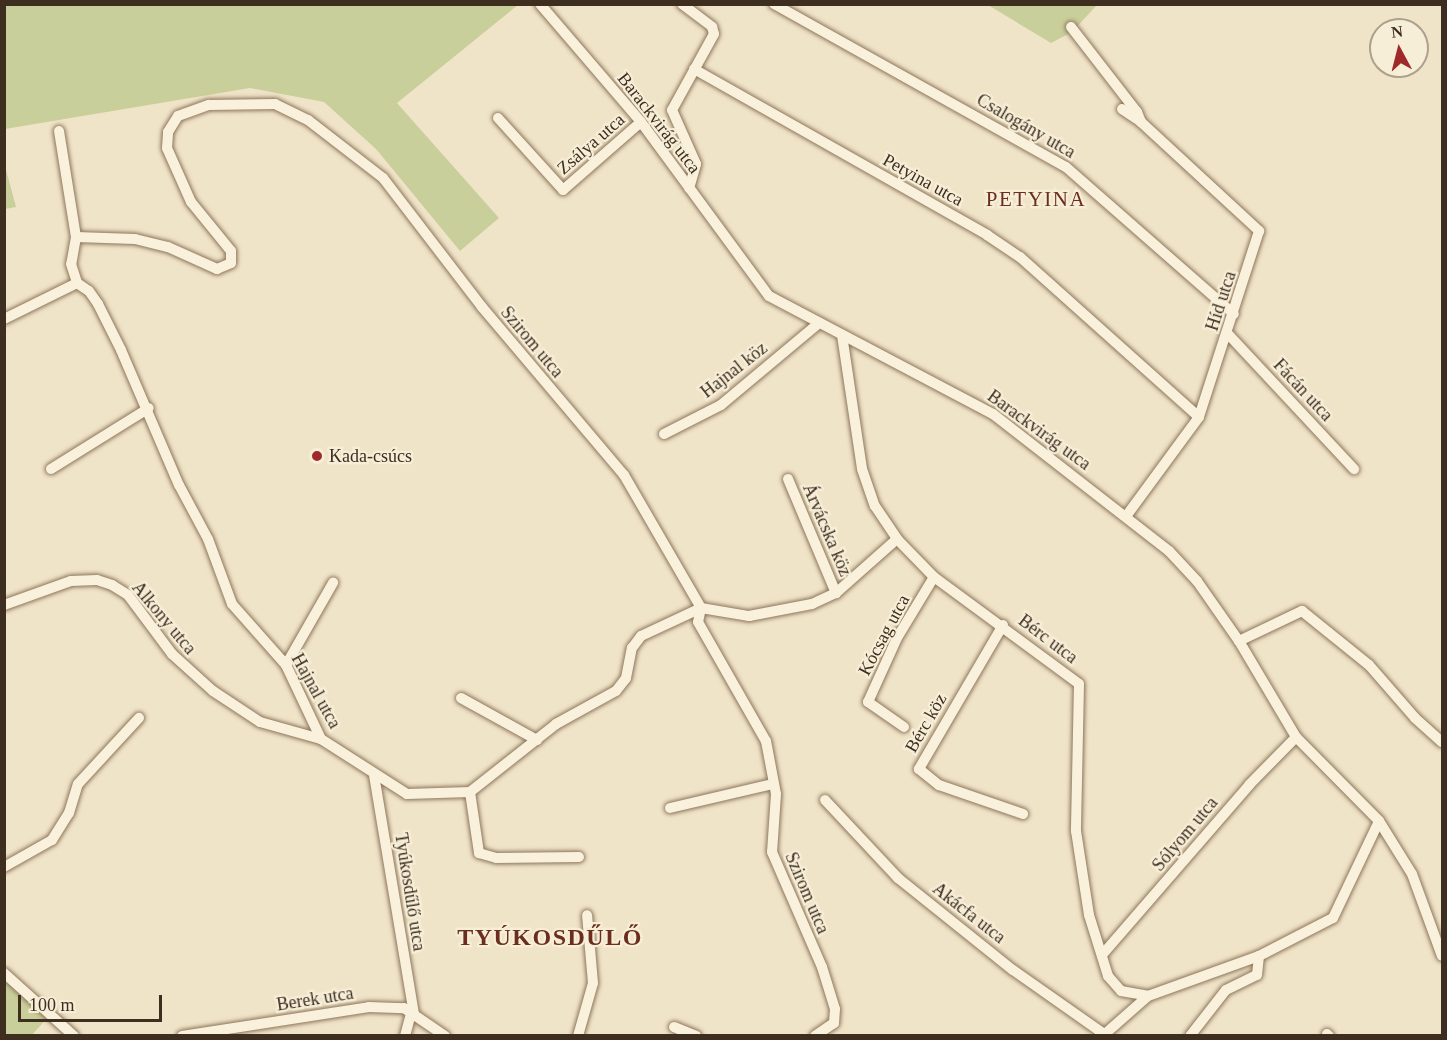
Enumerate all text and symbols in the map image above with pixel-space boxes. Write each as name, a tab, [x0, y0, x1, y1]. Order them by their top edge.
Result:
north arrow	[1369, 18, 1429, 78]
text: N	[1390, 22, 1404, 41]
street label: Barackvirág utca	[613, 68, 705, 178]
street label: Csalogány utca	[973, 89, 1079, 163]
street label: Zsálya utca	[553, 109, 629, 179]
street label: Petyina utca	[879, 149, 967, 211]
district label: PETYINA	[986, 186, 1086, 212]
street label: Híd utca	[1201, 268, 1241, 334]
street label: Szirom utca	[496, 302, 568, 382]
street label: Hajnal köz	[696, 337, 772, 403]
street label: Fácán utca	[1269, 354, 1337, 426]
street label: Barackvirág utca	[983, 385, 1095, 475]
place label: Kada-csúcs	[329, 445, 412, 467]
marker: Kada-csúcs	[310, 449, 324, 463]
street label: Árvácska köz	[798, 480, 856, 580]
street label: Alkony utca	[127, 577, 201, 659]
street label: Kócsag utca	[854, 591, 914, 679]
street label: Bérc utca	[1014, 610, 1082, 668]
street label: Hajnal utca	[287, 650, 345, 732]
street label: Bérc köz	[901, 690, 951, 756]
street label: Sólyom utca	[1148, 792, 1222, 876]
street label: Tyúkosdűlő utca	[390, 831, 430, 953]
street label: Szirom utca	[780, 849, 834, 937]
street label: Akácfa utca	[928, 878, 1010, 948]
district label: TYÚKOSDŰLŐ	[457, 924, 643, 952]
street label: Berek utca	[275, 982, 355, 1016]
scale bar	[21, 983, 165, 1021]
text: 100 m	[29, 995, 75, 1015]

